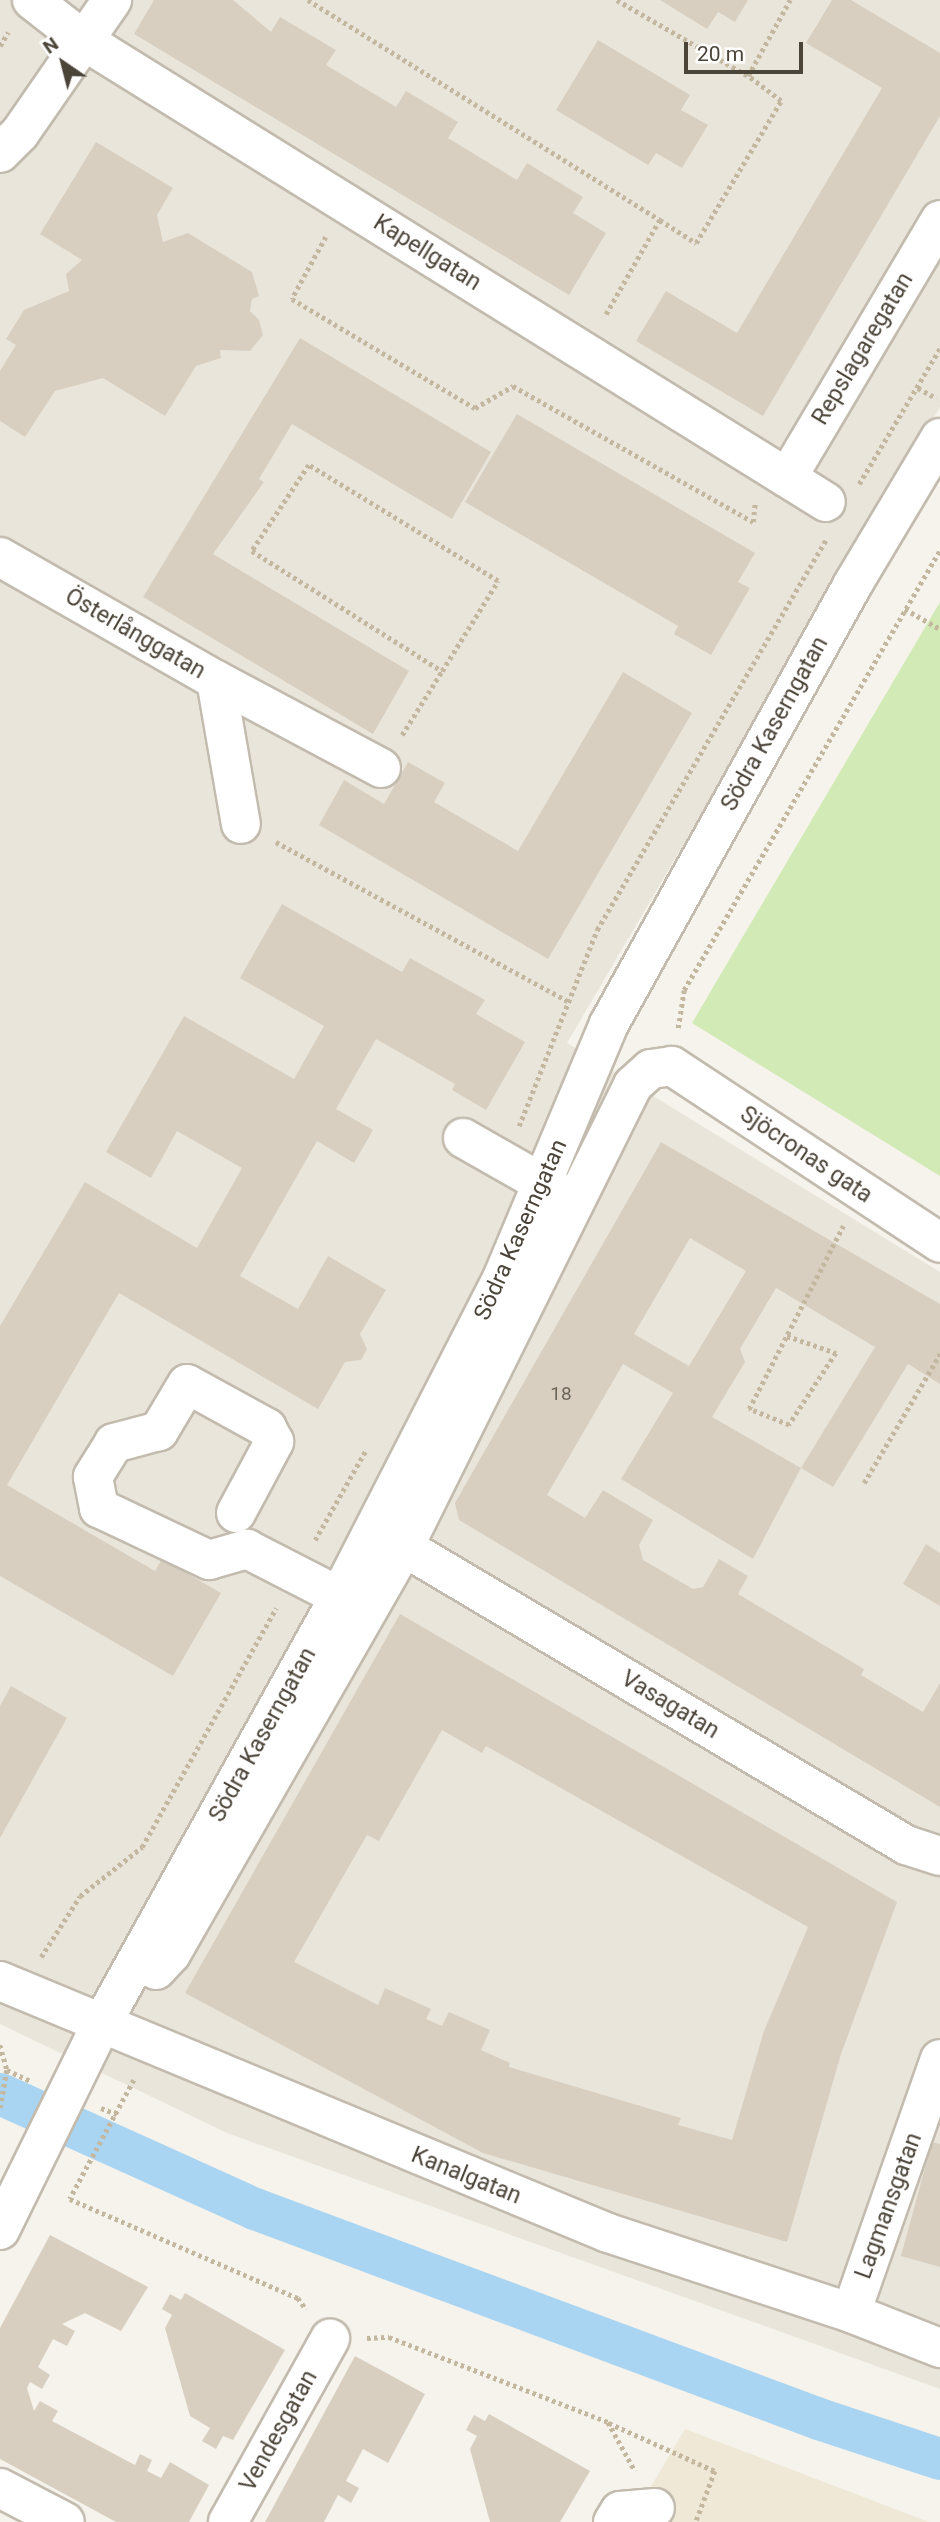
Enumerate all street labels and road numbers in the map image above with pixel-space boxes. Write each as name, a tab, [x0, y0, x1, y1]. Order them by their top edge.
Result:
street label: Kapellgatan	[368, 209, 486, 297]
street label: Repslagaregatan	[807, 268, 919, 430]
street label: Österlånggatan	[60, 583, 210, 685]
street label: Södra Kaserngatan	[716, 632, 834, 816]
street label: Sjöcronas gata	[735, 1101, 877, 1209]
street label: Södra Kaserngatan	[469, 1135, 573, 1325]
street label: Södra Kaserngatan	[204, 1643, 322, 1827]
street label: Vasagatan	[616, 1665, 724, 1745]
street label: Lagmansgatan	[850, 2129, 928, 2283]
street label: Kanalgatan	[407, 2141, 525, 2211]
street label: Vendesgatan	[234, 2366, 324, 2496]

